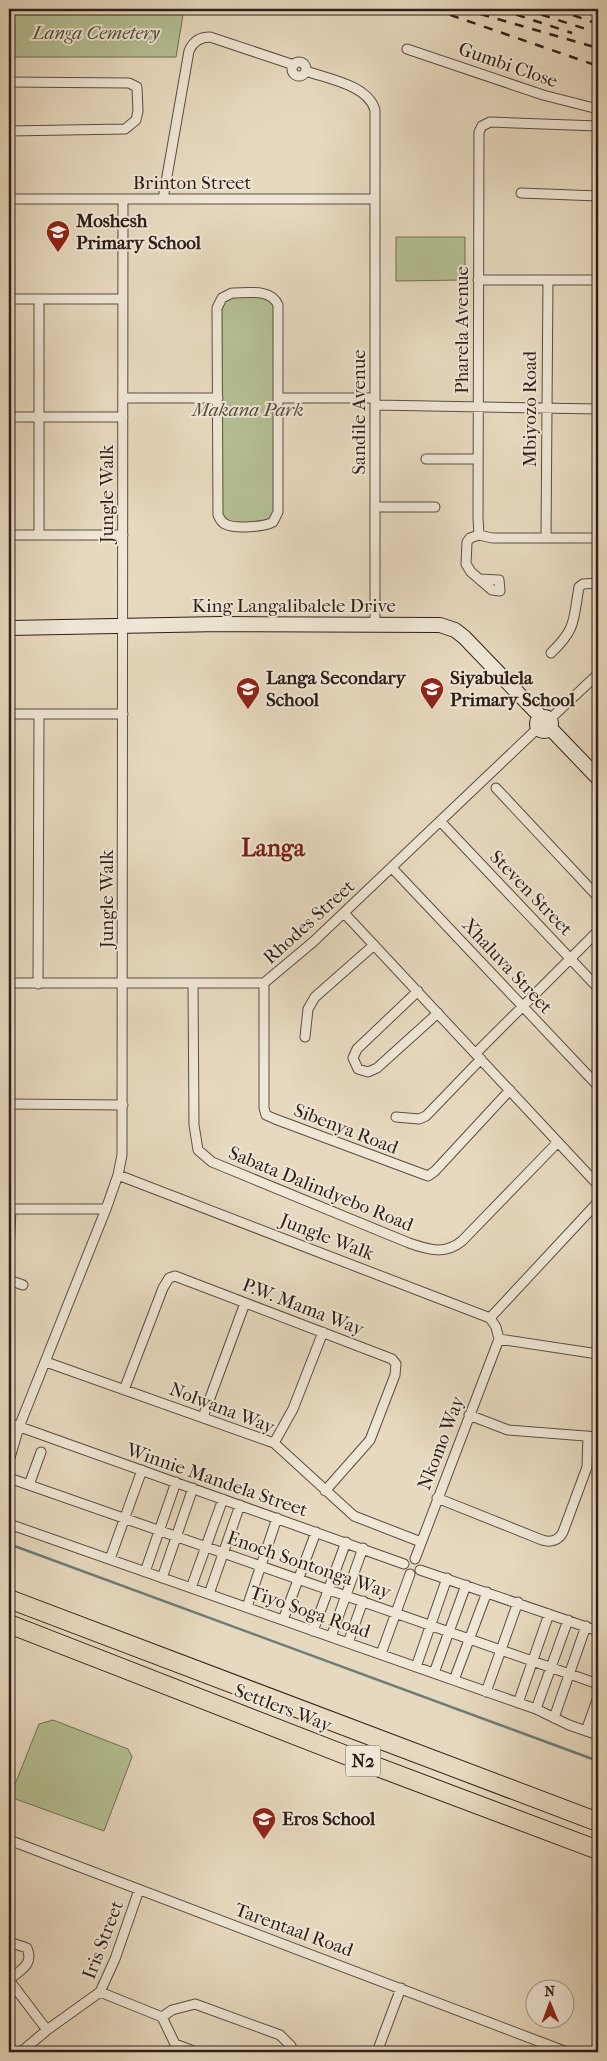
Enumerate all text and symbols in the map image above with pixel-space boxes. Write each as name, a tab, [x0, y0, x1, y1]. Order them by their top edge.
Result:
park label: Langa Cemetery	[30, 22, 161, 44]
street label: Gumbi Close	[456, 38, 560, 92]
street label: Brinton Street	[133, 172, 251, 194]
place label: Moshesh Primary School	[75, 210, 202, 254]
school or university icon: Moshesh Primary School	[45, 219, 71, 253]
street label: Pharela Avenue	[451, 266, 473, 394]
street label: Sandile Avenue	[348, 349, 370, 475]
street label: Mbiyozo Road	[519, 350, 541, 467]
park label: Makana Park	[190, 399, 304, 421]
street label: Jungle Walk	[96, 445, 118, 545]
street label: King Langalibalele Drive	[192, 595, 396, 617]
place label: Langa Secondary School	[266, 667, 407, 711]
place label: Siyabulela Primary School	[450, 667, 576, 711]
school or university icon: Langa Secondary School	[235, 676, 261, 710]
school or university icon: Siyabulela Primary School	[419, 676, 445, 710]
district label: Langa	[241, 834, 306, 862]
street label: Steven Street	[485, 846, 577, 940]
street label: Jungle Walk	[96, 850, 118, 950]
street label: Rhodes Street	[259, 875, 359, 969]
street label: Xhaluva Street	[457, 914, 557, 1018]
street label: Sibenya Road	[291, 1099, 402, 1159]
street label: Sabata Dalindyebo Road	[225, 1142, 417, 1236]
street label: Jungle Walk	[275, 1208, 377, 1265]
street label: P.W. Mama Way	[239, 1274, 368, 1341]
street label: Nolwana Way	[166, 1378, 279, 1439]
street label: Nkomo Way	[413, 1392, 469, 1493]
street label: Winnie Mandela Street	[123, 1438, 311, 1521]
street label: Enoch Sontonga Way	[224, 1527, 395, 1604]
street label: Tiyo Soga Road	[247, 1581, 374, 1643]
street label: Settlers Way	[231, 1679, 336, 1737]
road number: N2	[346, 1745, 380, 1776]
school or university icon: Eros School	[251, 1806, 277, 1840]
place label: Eros School	[282, 1808, 376, 1830]
street label: Iris Street	[78, 1897, 128, 1982]
street label: Tarentaal Road	[232, 1898, 357, 1962]
north arrow	[524, 1978, 574, 2028]
text: N	[544, 1983, 556, 2000]

